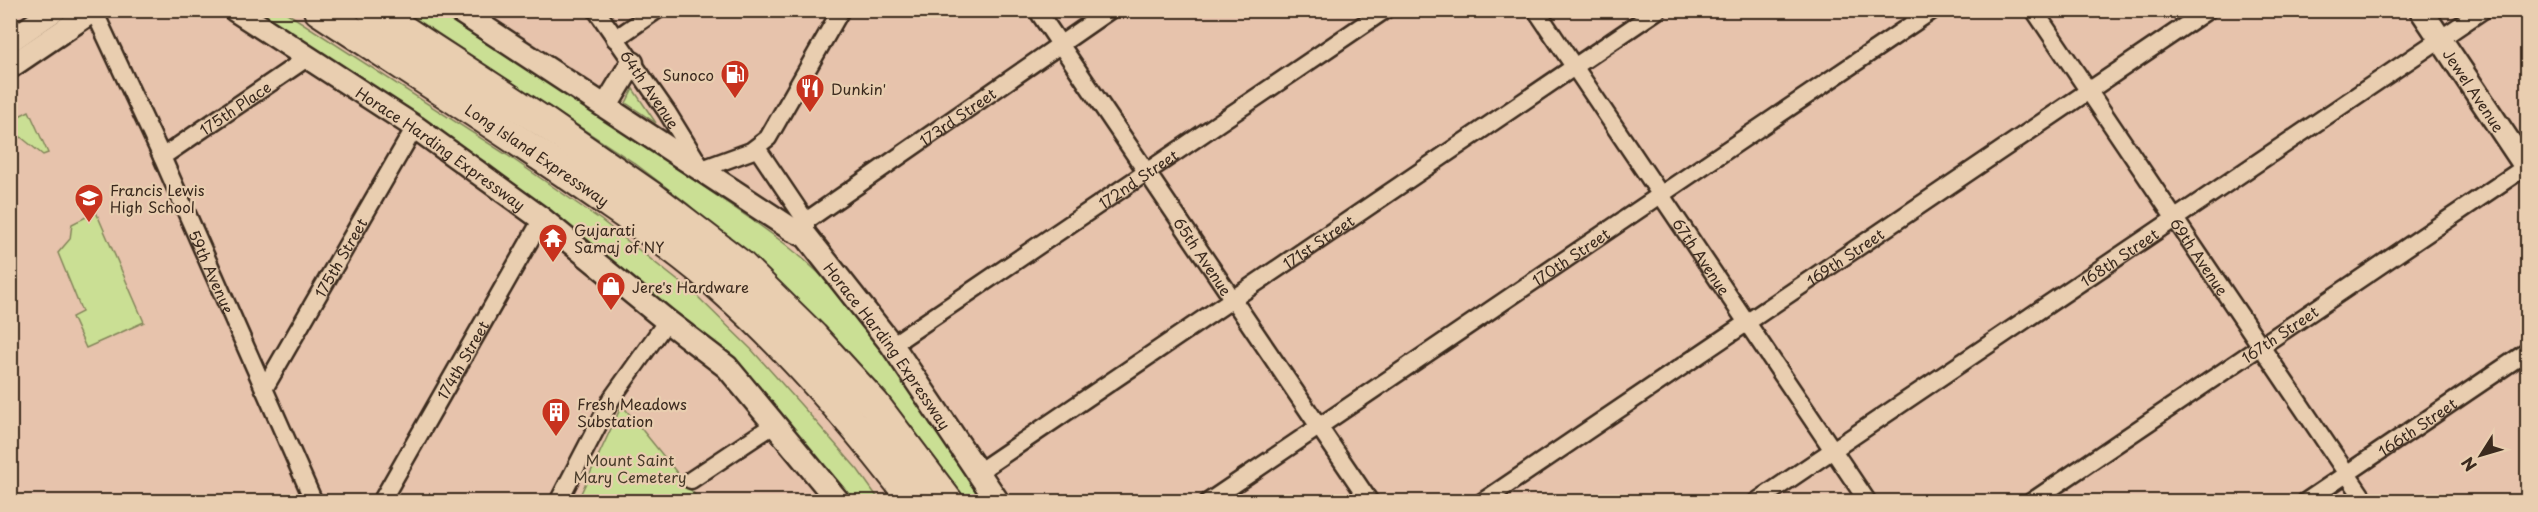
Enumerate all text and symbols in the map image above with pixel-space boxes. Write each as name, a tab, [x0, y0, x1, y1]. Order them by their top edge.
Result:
street label: Jewel Avenue	[2438, 43, 2511, 136]
street label: 64th Avenue	[615, 45, 686, 133]
fuel station icon: Sunoco	[719, 58, 751, 100]
place label: Sunoco	[662, 63, 714, 86]
restaurant icon: Dunkin'	[794, 72, 826, 114]
street label: 175th Place	[194, 75, 275, 140]
place label: Dunkin'	[831, 77, 886, 100]
street label: Horace Harding Expressway	[352, 80, 531, 215]
street label: 173rd Street	[914, 81, 1000, 151]
street label: Long Island Expressway	[461, 97, 614, 211]
street label: 172nd Street	[1093, 143, 1182, 213]
place label: Francis Lewis High School	[110, 178, 205, 218]
school or university icon: Francis Lewis High School	[73, 182, 105, 224]
street label: 171st Street	[1278, 208, 1358, 274]
street label: 65th Avenue	[1169, 212, 1238, 300]
street label: 175th Street	[308, 213, 372, 301]
street label: 67th Avenue	[1668, 213, 1736, 299]
street label: 69th Avenue	[2166, 213, 2235, 300]
place label: Gujarati Samaj of NY	[574, 218, 664, 258]
street label: 170th Street	[1527, 221, 1614, 291]
temple icon: Gujarati Samaj of NY	[537, 222, 569, 264]
street label: 169th Street	[1801, 222, 1888, 291]
street label: 168th Street	[2075, 222, 2163, 291]
street label: 59th Avenue	[184, 226, 241, 317]
street label: Horace Harding Expressway	[819, 257, 957, 434]
shop icon: Jere's Hardware	[595, 270, 627, 312]
place label: Jere's Hardware	[632, 275, 749, 298]
street label: 167th Street	[2236, 299, 2322, 368]
street label: 174th Street	[430, 316, 494, 403]
street label: 166th Street	[2373, 391, 2461, 461]
place label: Fresh Meadows Substation	[577, 392, 687, 432]
building icon: Fresh Meadows Substation	[540, 396, 572, 438]
north arrow	[2451, 425, 2511, 485]
park label: Mount Saint Mary Cemetery	[573, 448, 687, 488]
text: N	[2455, 452, 2482, 477]

